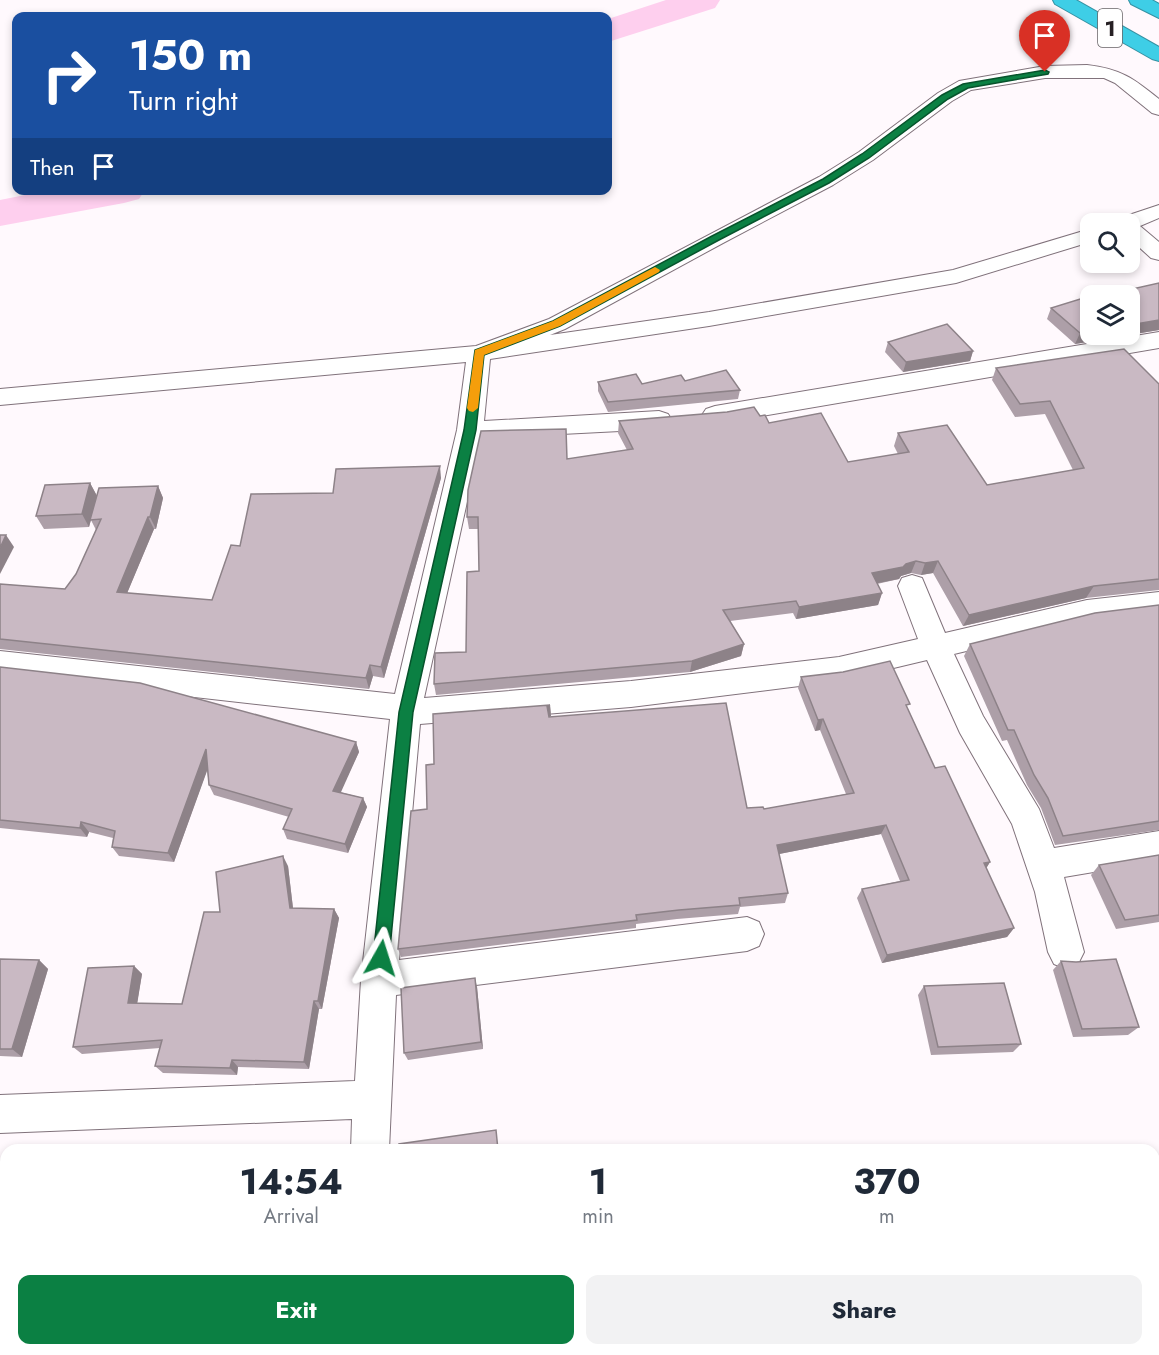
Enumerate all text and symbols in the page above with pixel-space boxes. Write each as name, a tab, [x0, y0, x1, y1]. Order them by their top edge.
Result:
road number: 1	[1098, 9, 1122, 47]
pin	[1019, 10, 1070, 72]
icon: arrive	[1028, 19, 1061, 52]
text: 150 m	[129, 25, 252, 86]
icon: right	[30, 36, 108, 114]
text: Turn right	[129, 81, 237, 120]
icon: arrive	[87, 150, 120, 183]
text: Then	[30, 151, 75, 183]
map controls	[1080, 213, 1140, 345]
button: search	[1080, 213, 1140, 273]
button: layers	[1080, 285, 1140, 345]
position arrow	[349, 926, 413, 990]
text: 14:54	[239, 1155, 343, 1207]
text: 1	[589, 1155, 607, 1207]
text: 370	[853, 1155, 920, 1207]
text: Arrival	[264, 1202, 319, 1231]
text: min	[582, 1202, 614, 1231]
text: m	[879, 1202, 895, 1231]
button: Exit	[18, 1275, 574, 1344]
button: Share	[586, 1275, 1142, 1344]

